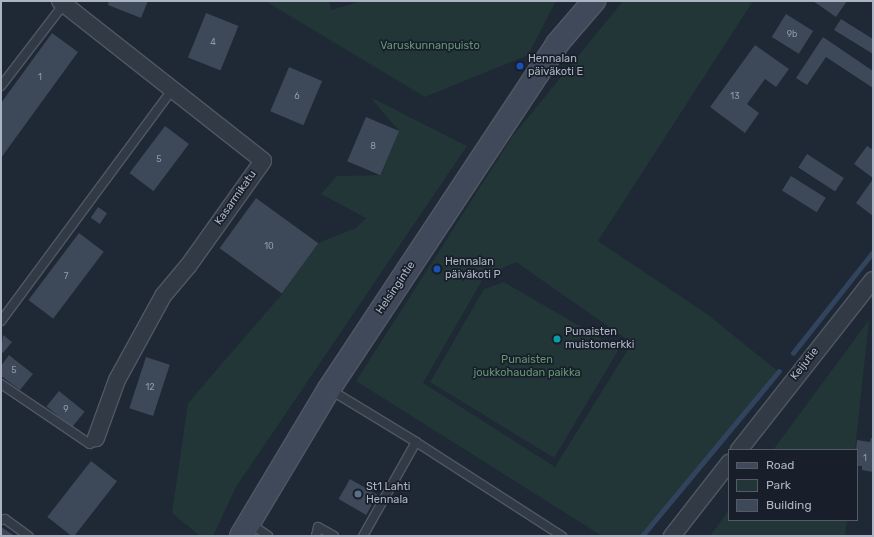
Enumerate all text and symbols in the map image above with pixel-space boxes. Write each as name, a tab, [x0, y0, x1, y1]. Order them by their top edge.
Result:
house number: 9b	[787, 29, 797, 39]
house number: 4	[210, 37, 216, 47]
park label: Varuskunnanpuisto	[380, 39, 480, 53]
place label: Hennalan päiväkoti E	[528, 53, 583, 79]
marker: Hennalan päiväkoti E	[515, 61, 525, 71]
house number: 1	[38, 72, 42, 82]
house number: 6	[294, 91, 300, 101]
house number: 13	[730, 91, 740, 101]
house number: 8	[370, 141, 376, 151]
house number: 5	[156, 154, 162, 164]
street label: Kasarmikatu	[212, 168, 260, 228]
house number: 10	[264, 241, 274, 251]
place label: Hennalan päiväkoti P	[445, 256, 501, 282]
street label: Helsingintie	[374, 259, 418, 317]
marker: Hennalan päiväkoti P	[432, 264, 442, 274]
house number: 7	[64, 271, 68, 281]
place label: Punaisten muistomerkki	[565, 326, 634, 352]
marker: Punaisten muistomerkki	[552, 334, 562, 344]
street label: Keijutie	[788, 345, 822, 383]
park label: Punaisten joukkohaudan paikka	[473, 354, 581, 380]
house number: 5	[11, 365, 17, 375]
house number: 12	[145, 382, 155, 392]
house number: 9	[63, 404, 69, 414]
legend	[728, 449, 858, 521]
house number: 1	[863, 453, 867, 463]
text: Road	[766, 458, 794, 472]
text: Park	[766, 478, 791, 492]
place label: St1 Lahti Hennala	[366, 481, 410, 507]
marker: St1 Lahti Hennala	[353, 489, 363, 499]
text: Building	[766, 498, 812, 512]

